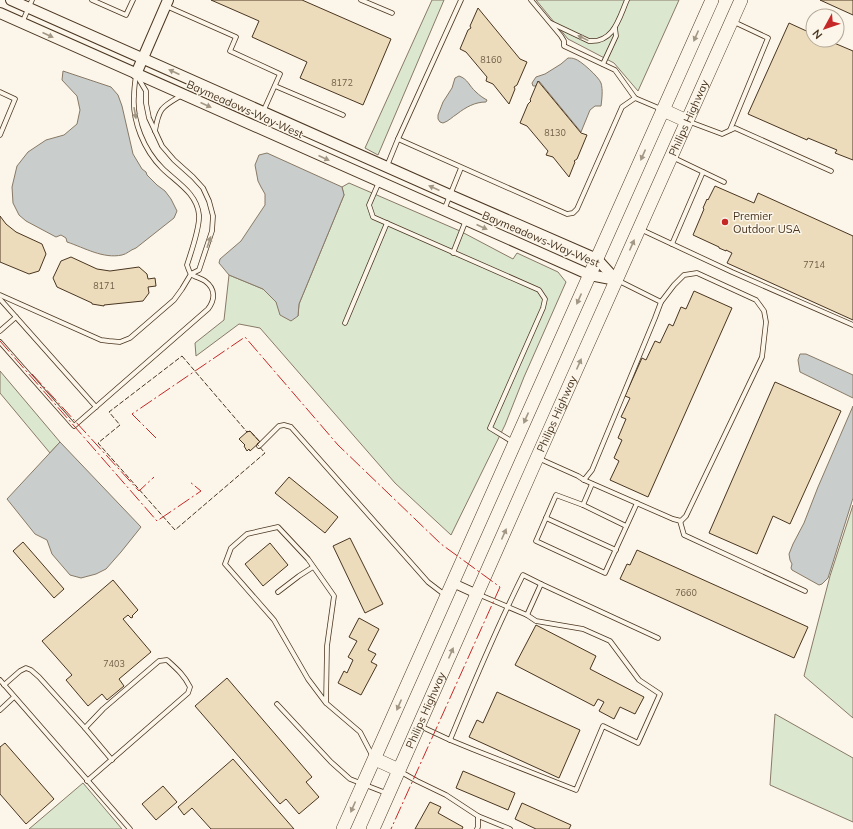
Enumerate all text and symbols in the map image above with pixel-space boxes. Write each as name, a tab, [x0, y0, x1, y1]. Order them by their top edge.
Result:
north arrow	[805, 8, 845, 48]
text: N	[809, 27, 825, 42]
one-way arrow	[693, 30, 699, 41]
one-way arrow	[43, 32, 54, 38]
one-way arrow	[577, 35, 589, 41]
house number: 8160	[480, 54, 502, 65]
one-way arrow	[169, 69, 180, 75]
street label: Baymeadows Way West	[184, 77, 306, 141]
house number: 8172	[331, 77, 353, 88]
street label: Philips Highway	[665, 77, 712, 158]
one-way arrow	[200, 102, 211, 108]
one-way arrow	[132, 107, 138, 119]
house number: 8130	[544, 127, 566, 138]
one-way arrow	[640, 149, 646, 160]
one-way arrow	[319, 155, 331, 161]
one-way arrow	[428, 185, 439, 191]
street label: Baymeadows Way West	[480, 208, 602, 270]
place label: Premier Outdoor USA	[733, 209, 801, 236]
marker: Premier Outdoor USA	[720, 217, 730, 227]
one-way arrow	[476, 224, 487, 230]
one-way arrow	[206, 235, 212, 247]
one-way arrow	[629, 239, 635, 251]
house number: 7714	[803, 259, 825, 270]
house number: 8171	[93, 280, 115, 291]
one-way arrow	[576, 293, 582, 305]
one-way arrow	[576, 358, 582, 369]
street label: Philips Highway	[534, 373, 580, 454]
one-way arrow	[523, 412, 529, 423]
one-way arrow	[501, 528, 507, 539]
house number: 7660	[675, 587, 697, 598]
one-way arrow	[448, 647, 454, 658]
house number: 7403	[103, 658, 125, 669]
street label: Philips Highway	[402, 669, 449, 751]
one-way arrow	[396, 699, 402, 710]
one-way arrow	[350, 801, 356, 812]

